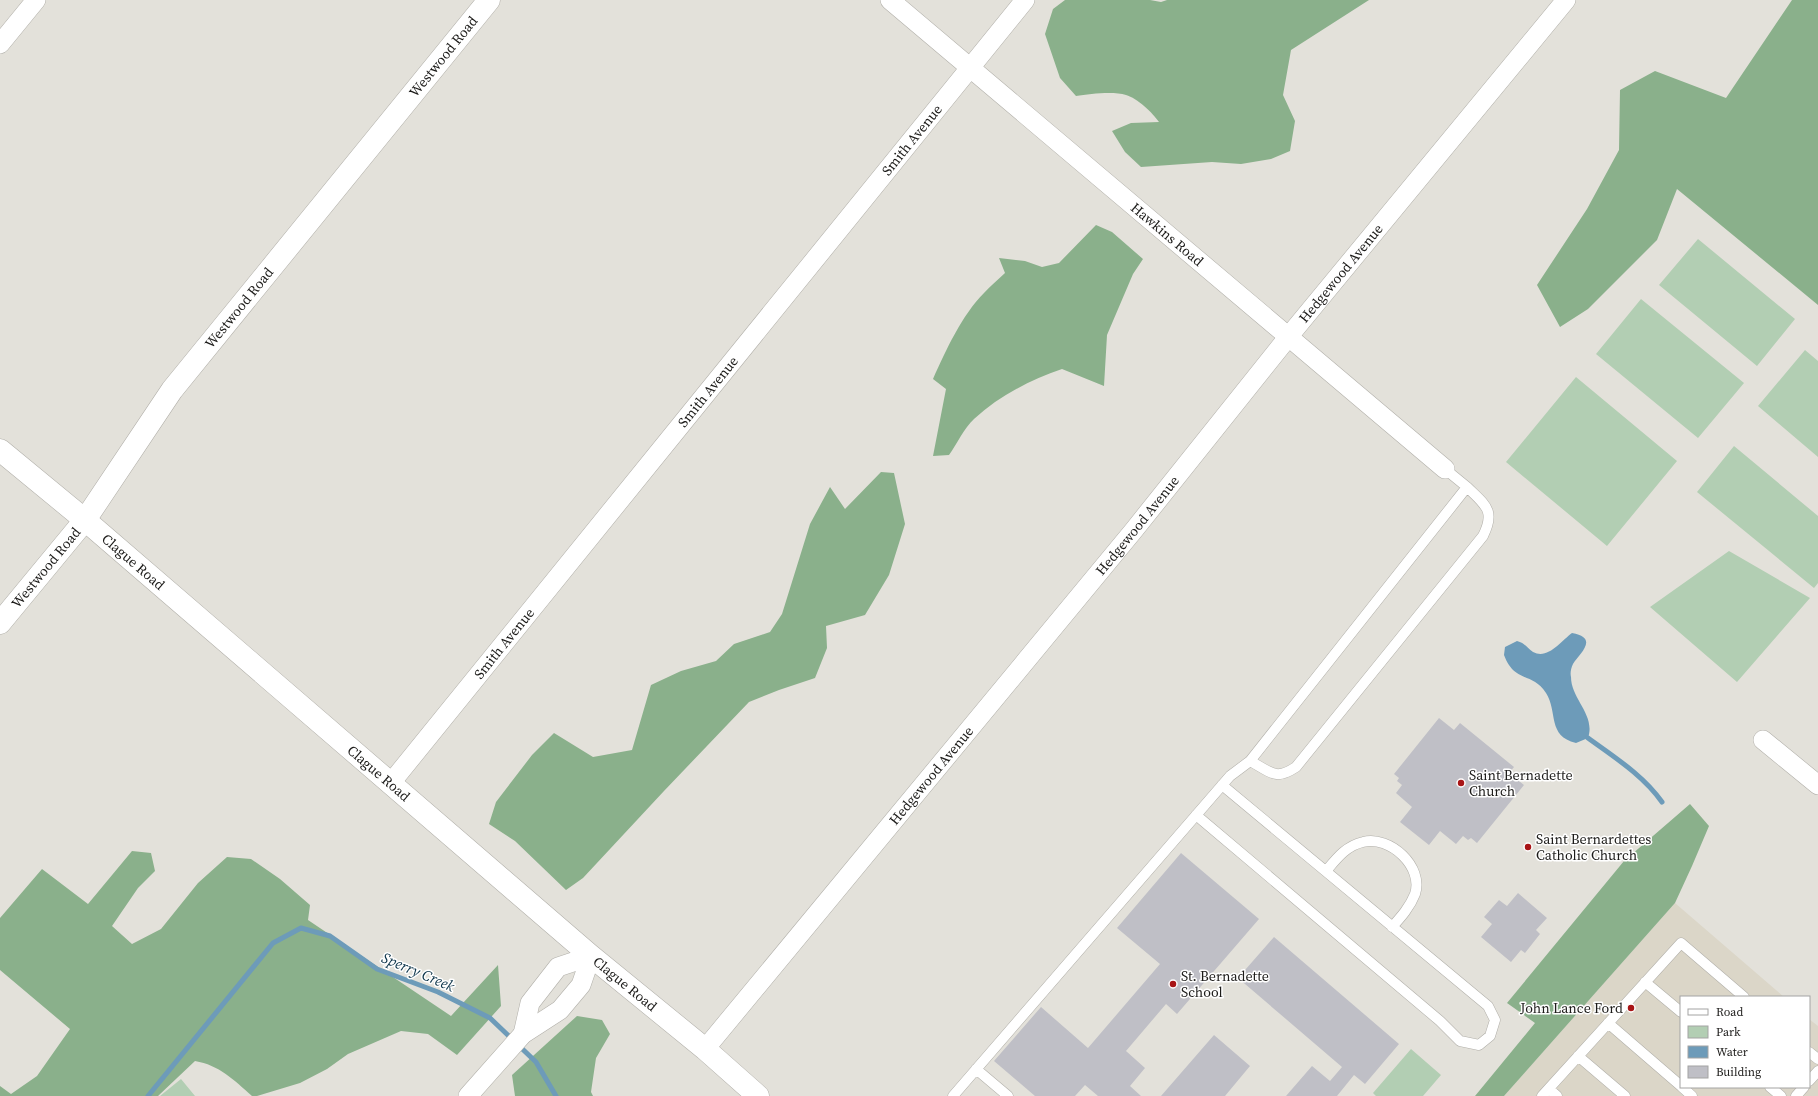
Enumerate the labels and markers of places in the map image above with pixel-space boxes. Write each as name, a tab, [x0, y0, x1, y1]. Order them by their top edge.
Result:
place label: Saint Bernadette Church	[1469, 765, 1573, 801]
marker: Saint Bernadette Church	[1456, 778, 1466, 788]
place label: Saint Bernardettes Catholic Church	[1536, 829, 1651, 865]
marker: Saint Bernardettes Catholic Church	[1523, 842, 1533, 852]
place label: St. Bernadette School	[1181, 966, 1269, 1002]
marker: St. Bernadette School	[1168, 979, 1178, 989]
place label: John Lance Ford	[1519, 998, 1623, 1018]
marker: John Lance Ford	[1626, 1003, 1636, 1013]

